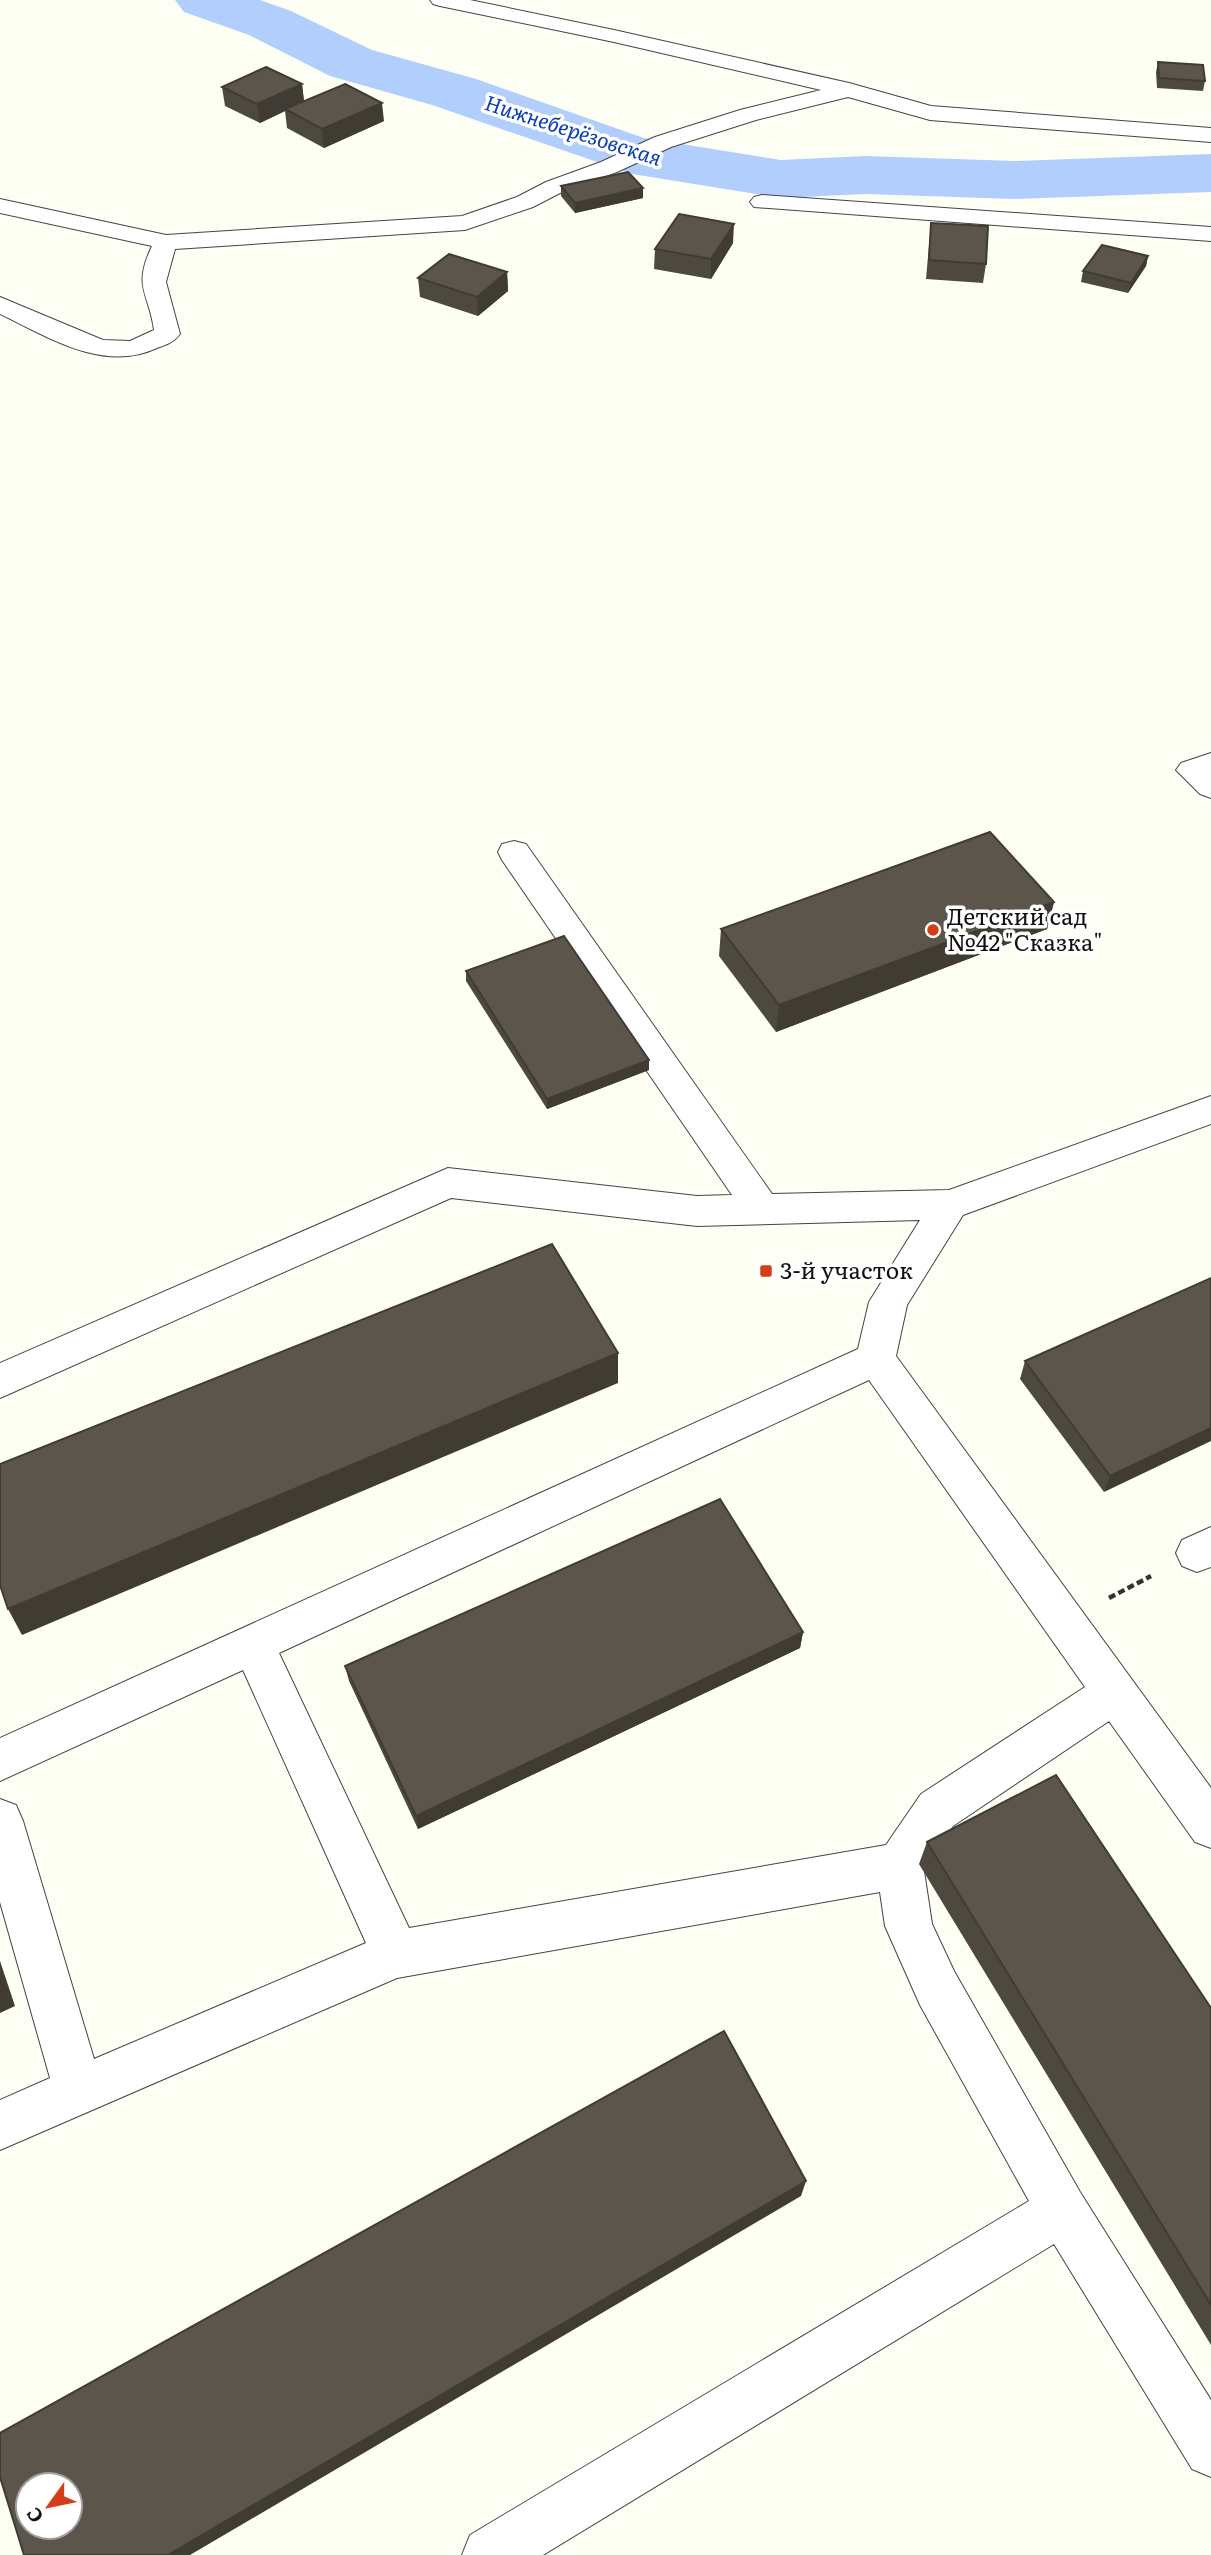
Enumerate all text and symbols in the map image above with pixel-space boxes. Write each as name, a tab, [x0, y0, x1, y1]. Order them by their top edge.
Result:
water label: Нижнеберёзовская	[482, 85, 666, 172]
place label: Детский сад №42 "Сказка"	[947, 898, 1102, 958]
marker: Детский сад №42 "Сказка"	[925, 922, 941, 938]
place label: 3-й участок	[780, 1252, 913, 1286]
marker: 3-й участок	[758, 1263, 774, 1279]
north arrow	[14, 2471, 84, 2541]
text: С	[18, 2503, 49, 2529]

